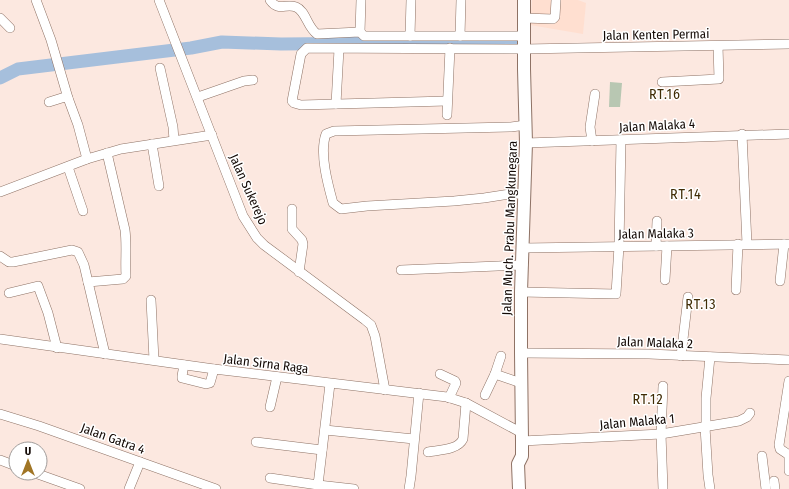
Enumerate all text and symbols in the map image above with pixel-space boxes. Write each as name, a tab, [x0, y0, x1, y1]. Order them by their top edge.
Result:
street label: Jalan Kenten Permai	[602, 26, 710, 43]
district label: RT.16	[649, 86, 681, 103]
street label: Jalan Malaka 4	[619, 116, 695, 135]
street label: Jalan Much. Prabu Mangkunegara	[499, 140, 520, 316]
street label: Jalan Sukerejo	[226, 152, 271, 227]
district label: RT.14	[670, 186, 702, 203]
street label: Jalan Malaka 3	[618, 225, 694, 242]
district label: RT.13	[685, 296, 717, 313]
street label: Jalan Malaka 2	[617, 334, 693, 351]
street label: Jalan Sirna Raga	[223, 351, 309, 376]
district label: RT.12	[632, 391, 664, 408]
street label: Jalan Malaka 1	[599, 411, 675, 432]
street label: Jalan Gatra 4	[79, 420, 147, 457]
north arrow	[8, 441, 48, 481]
text: U	[25, 445, 31, 458]

